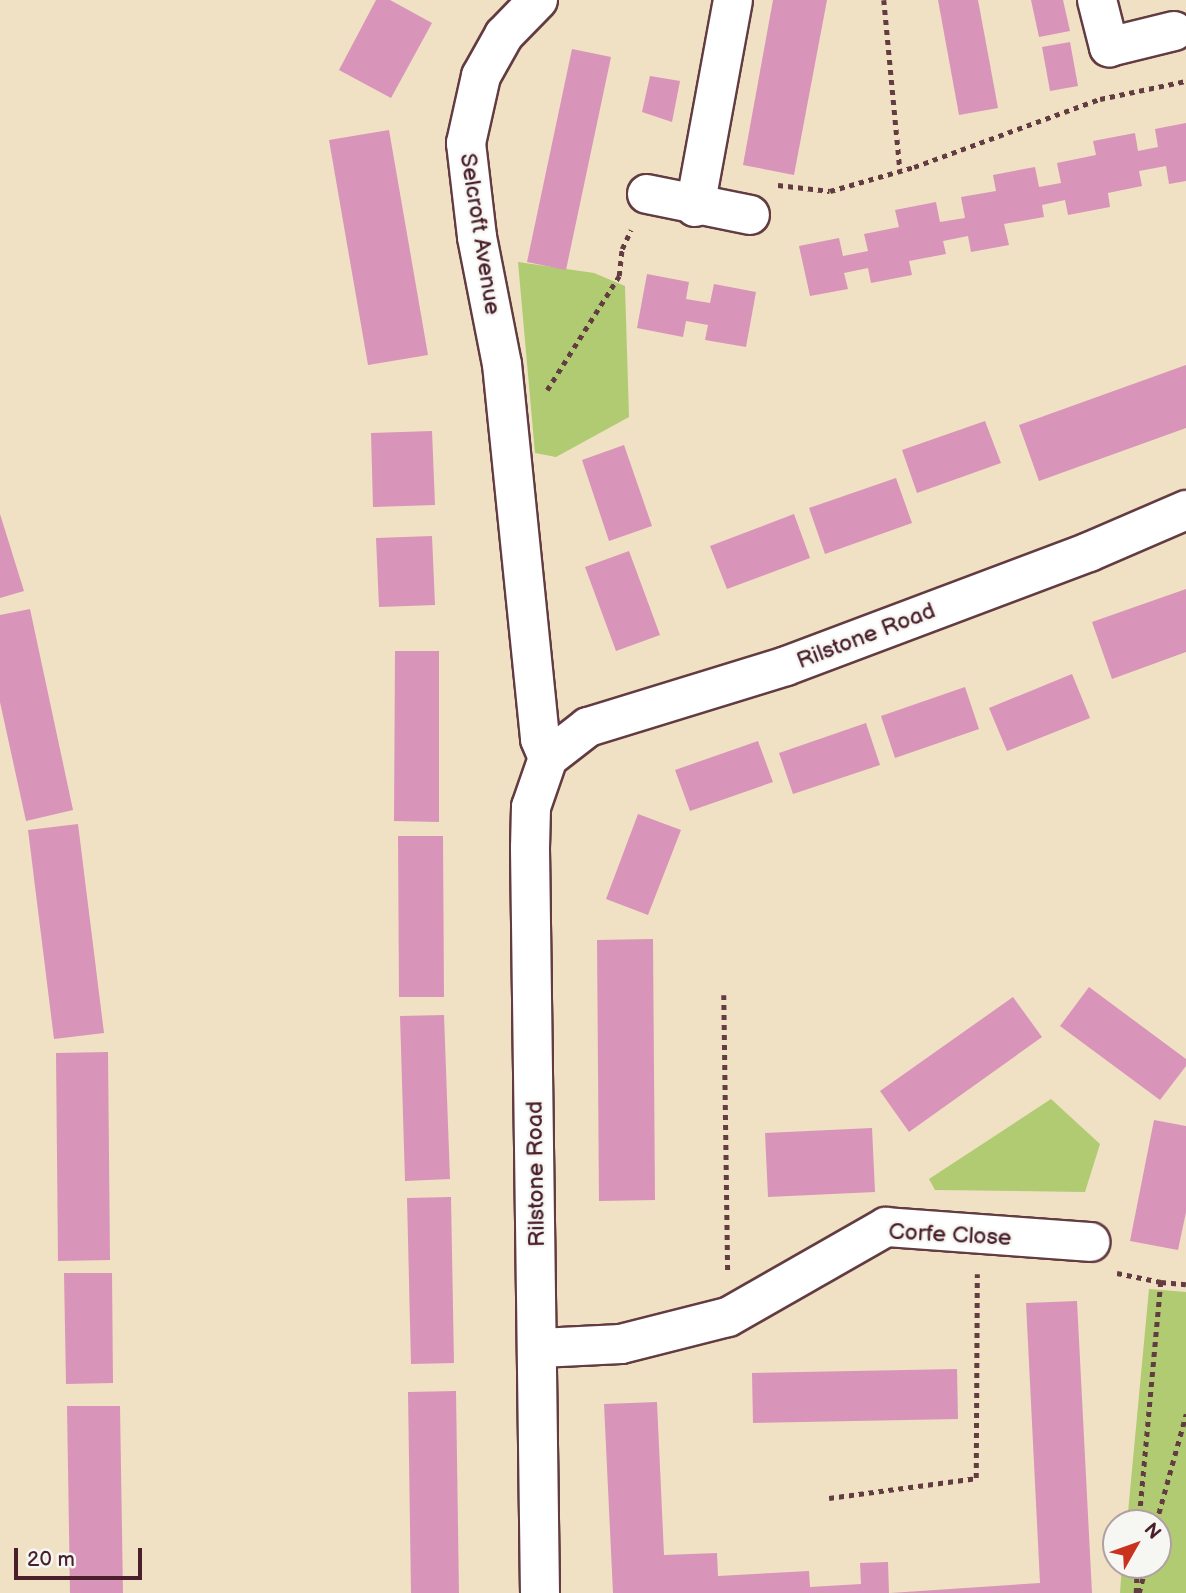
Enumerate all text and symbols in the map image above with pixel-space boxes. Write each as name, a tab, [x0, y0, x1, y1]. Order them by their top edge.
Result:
street label: Selcroft Avenue	[454, 151, 506, 317]
street label: Rilstone Road	[793, 597, 939, 675]
street label: Rilstone Road	[521, 1101, 551, 1247]
street label: Corfe Close	[888, 1218, 1012, 1252]
north arrow	[1102, 1509, 1172, 1579]
text: N	[1139, 1519, 1165, 1544]
scale bar	[18, 1534, 145, 1578]
text: 20 m	[27, 1547, 75, 1572]

